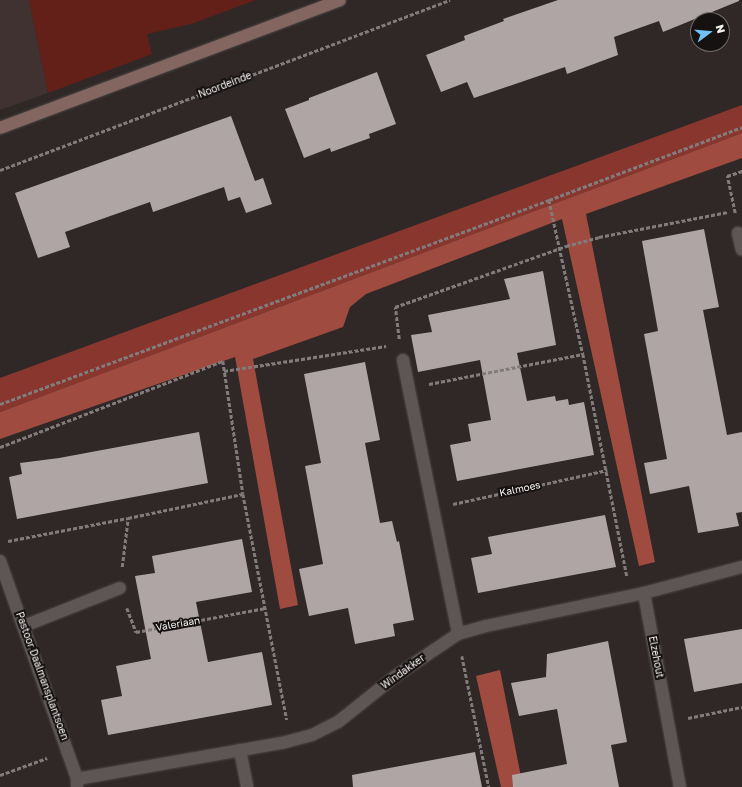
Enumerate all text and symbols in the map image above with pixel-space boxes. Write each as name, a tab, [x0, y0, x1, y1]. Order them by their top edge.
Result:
north arrow	[690, 12, 730, 52]
text: N	[714, 23, 728, 35]
street label: Noordeinde	[197, 69, 253, 101]
street label: Kalmoes	[498, 479, 542, 499]
street label: Pastoor Daalmansplantsoen	[13, 610, 71, 742]
street label: Valeriaan	[155, 614, 201, 634]
street label: Elzehout	[646, 635, 666, 679]
street label: Windakker	[379, 652, 427, 692]

